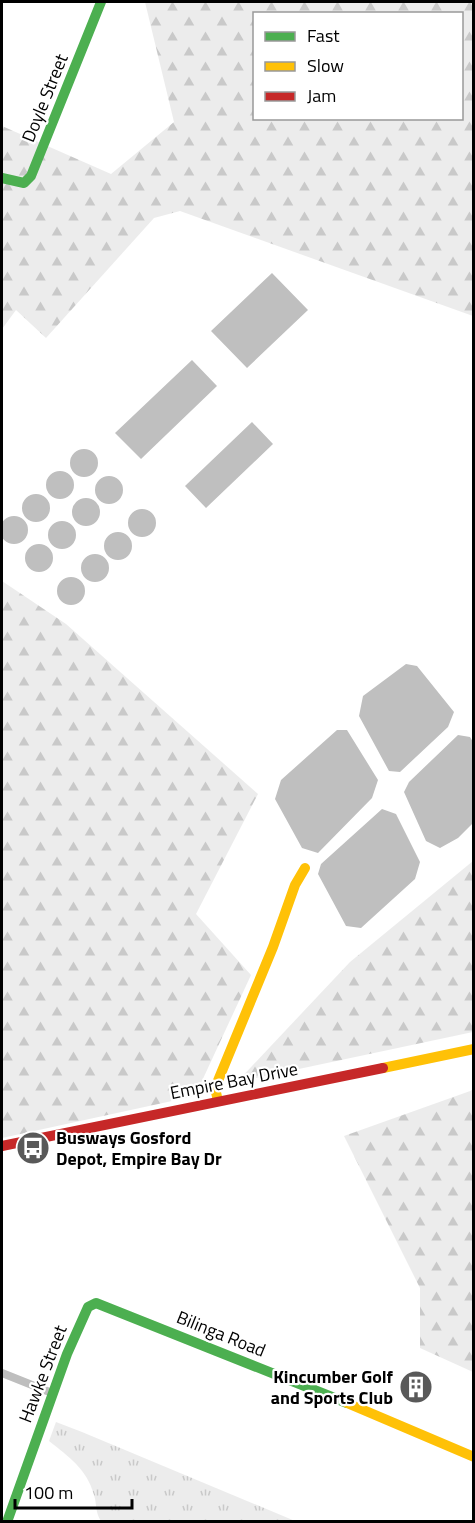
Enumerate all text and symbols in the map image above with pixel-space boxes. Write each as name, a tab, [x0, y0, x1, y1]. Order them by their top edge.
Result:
legend	[253, 12, 463, 120]
text: Fast	[307, 22, 340, 49]
street label: Doyle Street	[15, 49, 75, 146]
text: Slow	[307, 52, 344, 79]
text: Jam	[307, 82, 336, 109]
street label: Empire Bay Drive	[168, 1055, 300, 1106]
place label: Busways Gosford Depot, Empire Bay Dr	[56, 1124, 222, 1172]
bus stop icon: Busways Gosford Depot, Empire Bay Dr	[15, 1130, 51, 1166]
street label: Bilinga Road	[173, 1303, 270, 1364]
street label: Hawke Street	[12, 1320, 74, 1427]
place label: Kincumber Golf and Sports Club	[271, 1363, 394, 1411]
building icon: Kincumber Golf and Sports Club	[398, 1369, 434, 1405]
scale bar	[15, 1472, 132, 1510]
text: 100 m	[24, 1479, 73, 1506]

